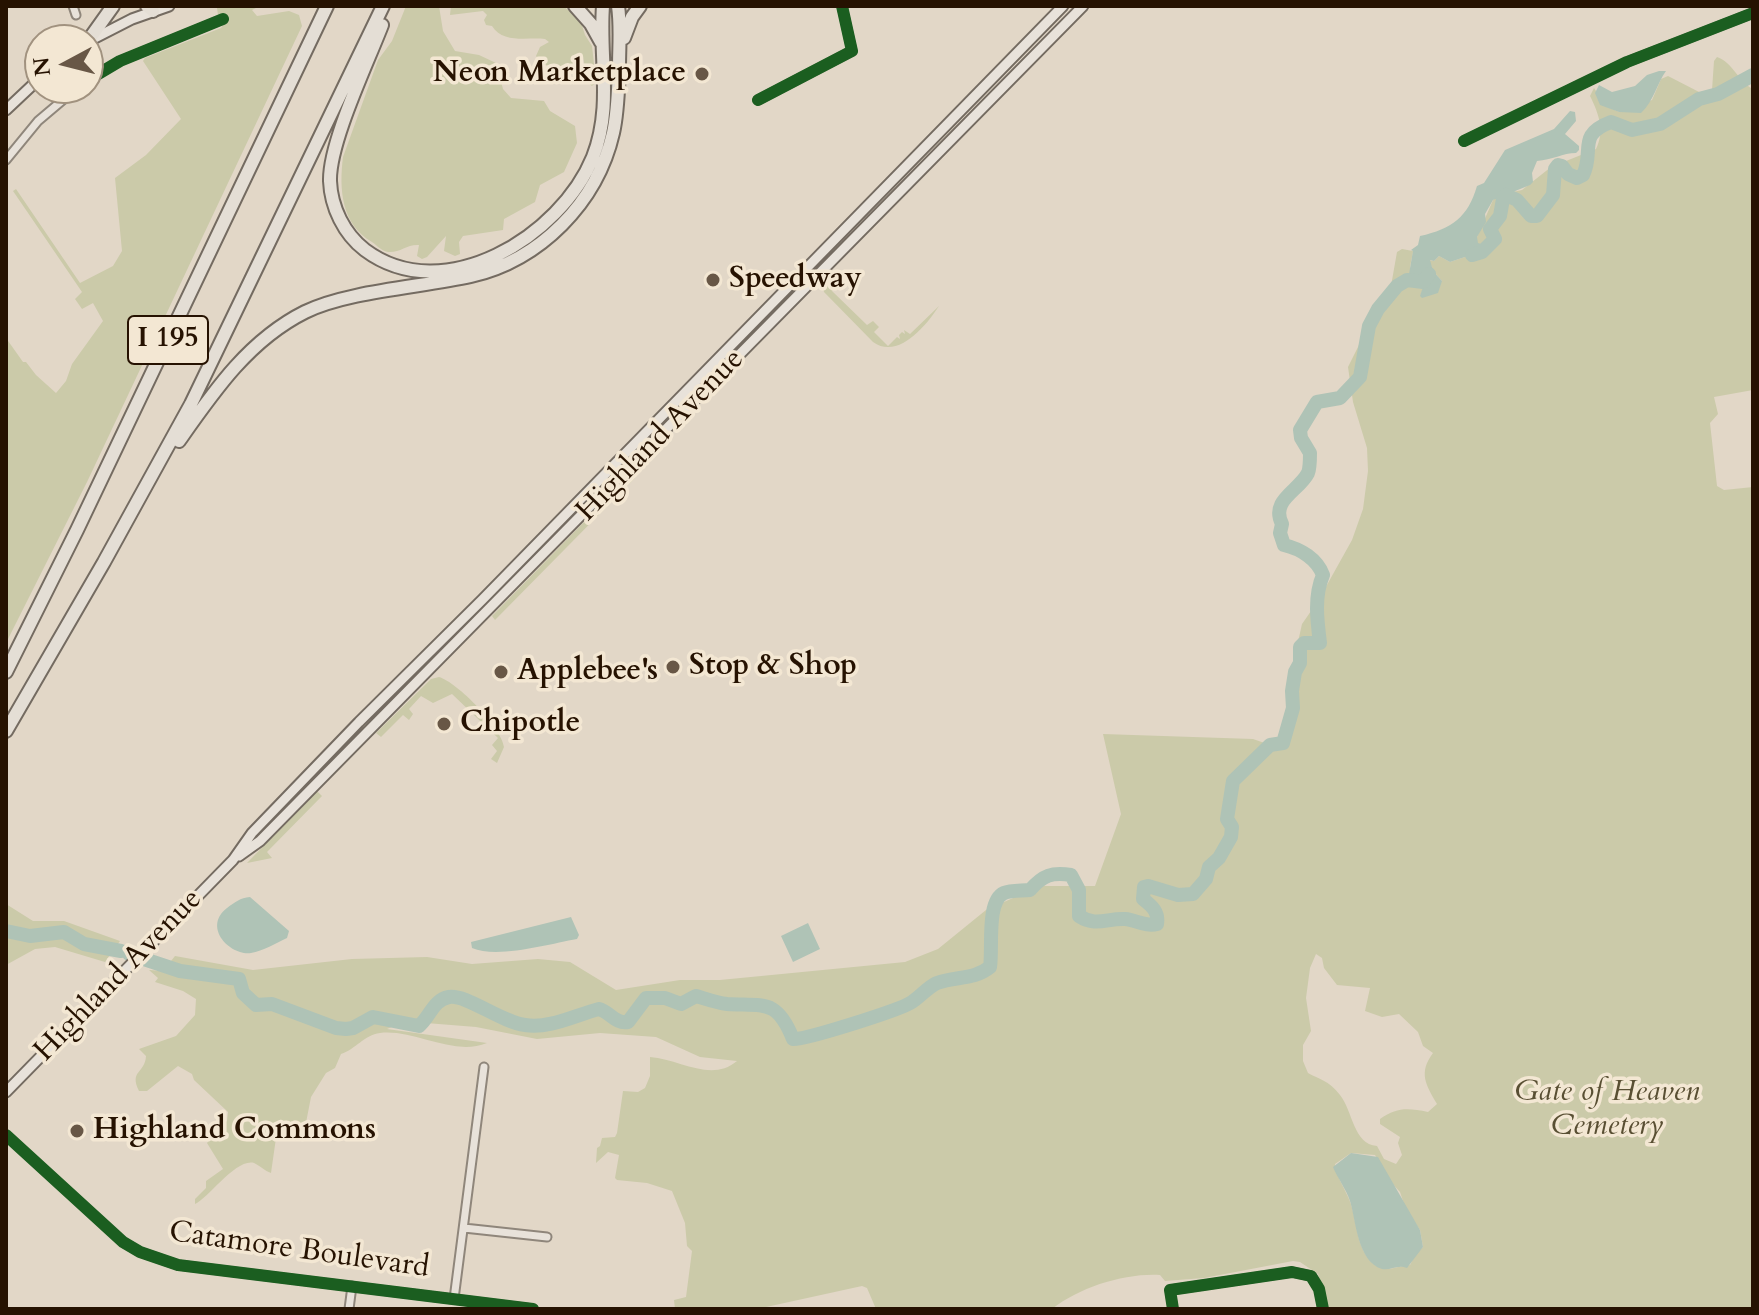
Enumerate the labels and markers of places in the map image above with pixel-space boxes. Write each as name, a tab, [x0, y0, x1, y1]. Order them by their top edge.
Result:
place label: Neon Marketplace	[433, 56, 686, 92]
marker: Neon Marketplace	[693, 65, 711, 83]
place label: Speedway	[729, 262, 862, 298]
marker: Speedway	[704, 271, 722, 289]
place label: Stop & Shop	[689, 649, 857, 685]
place label: Applebee's	[517, 654, 658, 690]
marker: Stop & Shop	[664, 658, 682, 676]
marker: Applebee's	[492, 663, 510, 681]
place label: Chipotle	[460, 706, 580, 742]
marker: Chipotle	[435, 715, 453, 733]
place label: Highland Commons	[93, 1113, 376, 1149]
marker: Highland Commons	[68, 1122, 86, 1140]

